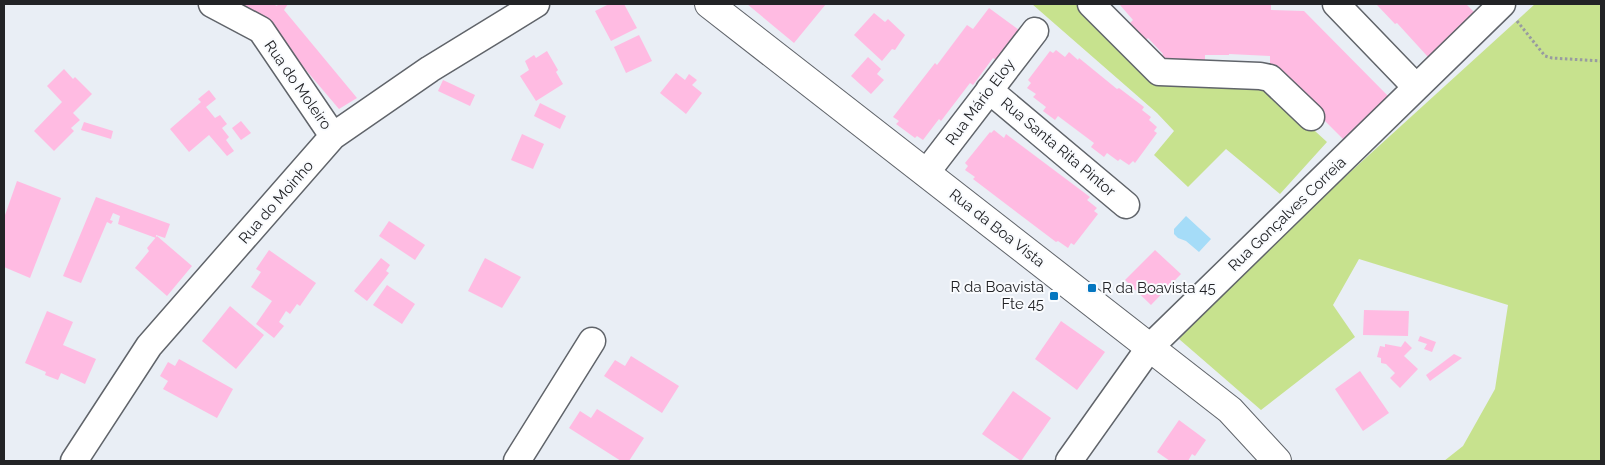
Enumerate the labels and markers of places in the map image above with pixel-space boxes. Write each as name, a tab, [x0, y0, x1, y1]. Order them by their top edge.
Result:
place label: R da Boavista Fte 45	[950, 278, 1044, 313]
place label: R da Boavista 45	[1102, 279, 1216, 297]
marker: R da Boavista 45	[1086, 282, 1098, 294]
marker: R da Boavista Fte 45	[1048, 290, 1060, 302]

